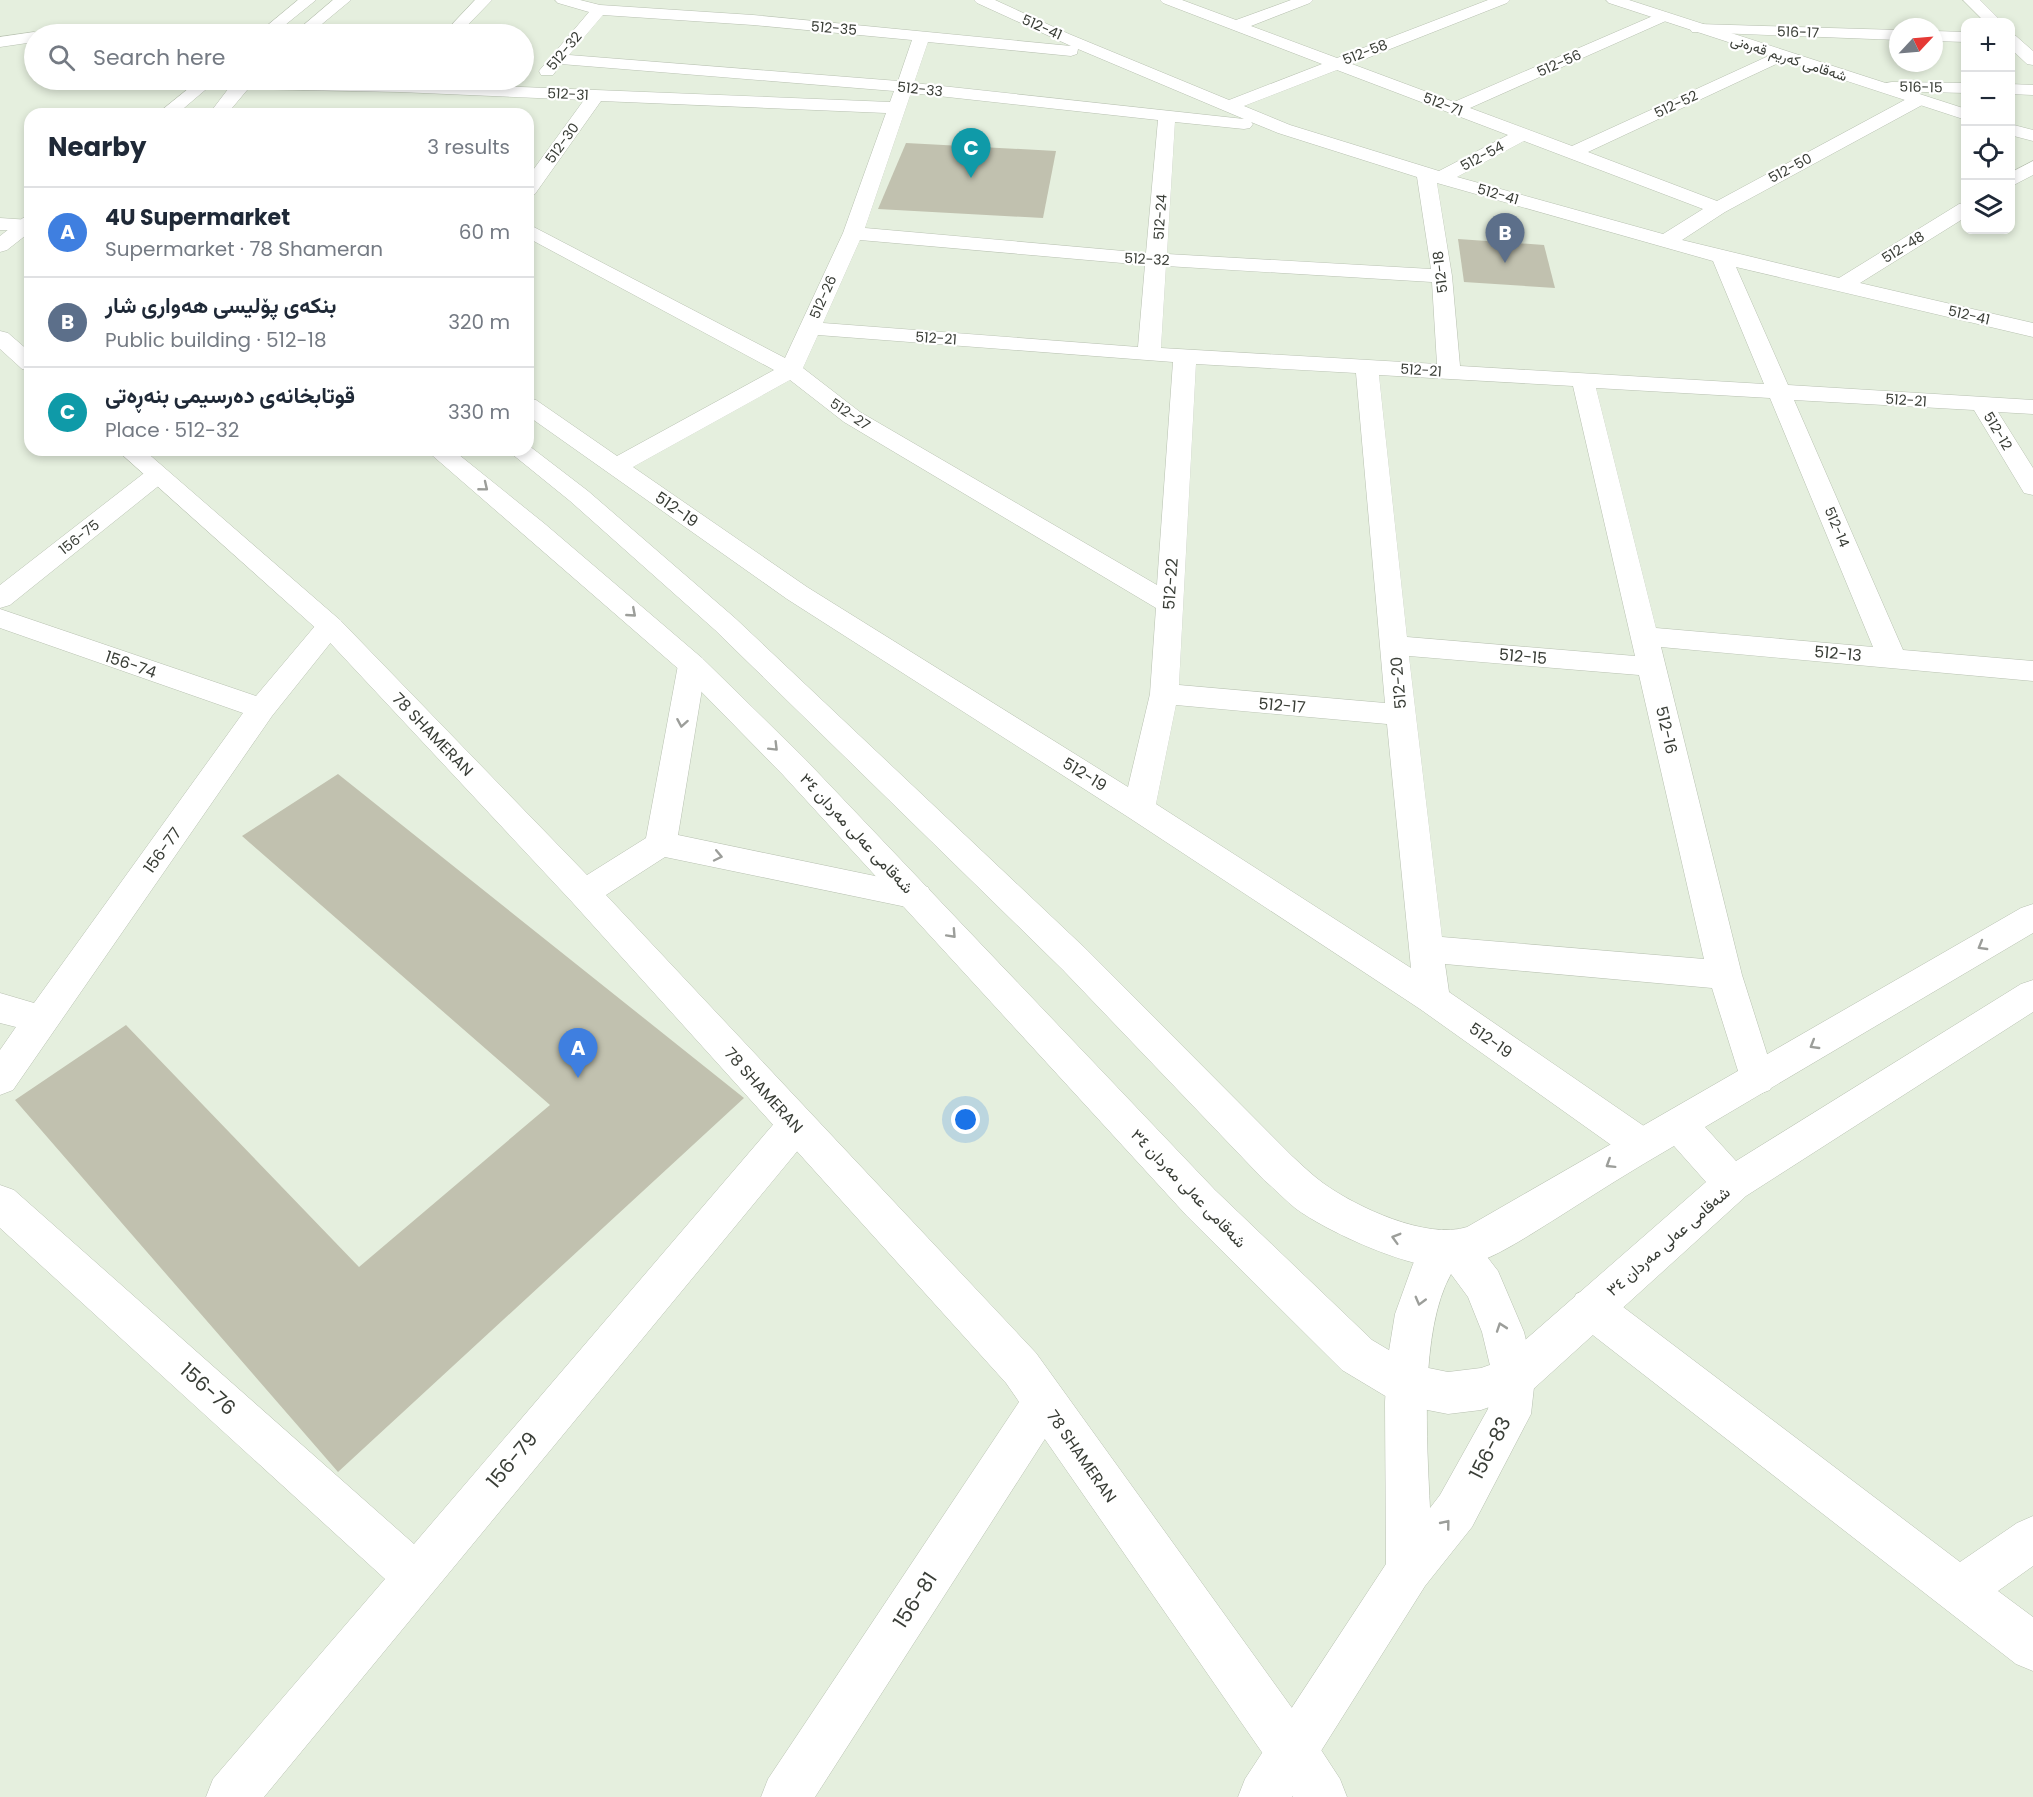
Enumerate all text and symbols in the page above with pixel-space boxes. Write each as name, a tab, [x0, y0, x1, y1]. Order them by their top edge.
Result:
street label: 512-41	[1019, 9, 1065, 45]
street label: 512-35	[810, 16, 858, 40]
north arrow	[1889, 18, 1943, 72]
map controls	[1961, 18, 2015, 234]
button: +	[1961, 18, 2015, 72]
street label: 516-17	[1777, 21, 1820, 43]
search box	[24, 24, 534, 90]
street label: 512-32	[542, 27, 586, 75]
street label: شەقامی کەریم قەرەنی	[1728, 30, 1850, 86]
street label: 512-58	[1340, 34, 1391, 70]
icon: search	[45, 41, 78, 74]
text: Search here	[93, 42, 226, 73]
street label: 512-56	[1534, 44, 1585, 82]
button: −	[1961, 72, 2015, 126]
street label: 512-33	[896, 77, 944, 101]
street label: 516-15	[1899, 77, 1943, 97]
street label: 512-31	[547, 83, 589, 105]
street label: 512-52	[1651, 85, 1701, 123]
street label: 512-71	[1420, 87, 1466, 121]
street label: 512-30	[540, 118, 584, 168]
button: locate	[1961, 126, 2015, 180]
pin: C	[952, 128, 990, 178]
text: Nearby	[48, 129, 146, 165]
text: 3 results	[427, 133, 510, 161]
street label: 512-54	[1457, 136, 1507, 176]
street label: 512-50	[1765, 148, 1815, 188]
street label: 512-41	[1475, 179, 1521, 209]
button: layers	[1961, 180, 2015, 234]
street label: 512-24	[1148, 193, 1172, 241]
text: 4U Supermarket	[105, 202, 290, 233]
pin: B	[1486, 214, 1524, 263]
text: A	[60, 218, 75, 246]
text: 60 m	[459, 218, 510, 246]
street label: 512-48	[1878, 226, 1928, 268]
text: Supermarket · 78 Shameran	[105, 235, 383, 263]
street label: 512-32	[1124, 248, 1170, 270]
street label: 512-18	[1427, 250, 1453, 294]
street label: 512-26	[805, 272, 842, 322]
text: بنکەی پۆلیسی هەواری شار	[105, 290, 336, 321]
street label: 512-41	[1946, 300, 1992, 330]
text: B	[61, 308, 74, 336]
text: 320 m	[448, 308, 510, 336]
text: Public building · 512-18	[105, 326, 327, 354]
street label: 512-21	[915, 327, 957, 349]
street label: 512-21	[1400, 359, 1442, 381]
text: قوتابخانەی دەرسیمی بنەڕەتی	[105, 380, 355, 411]
street label: 512-21	[1885, 389, 1927, 411]
street label: 512-27	[826, 393, 874, 435]
text: C	[60, 398, 75, 426]
text: 330 m	[448, 398, 510, 426]
street label: 512-12	[1979, 408, 2017, 454]
text: Place · 512-32	[105, 416, 239, 444]
one-way arrow	[477, 480, 488, 491]
street label: 512-19	[650, 486, 703, 533]
street label: 512-14	[1820, 504, 1855, 551]
street label: 156-75	[55, 515, 103, 559]
street label: 512-22	[1157, 557, 1184, 611]
one-way arrow	[626, 606, 636, 617]
street label: 512-13	[1813, 640, 1863, 667]
street label: 512-15	[1498, 643, 1548, 670]
street label: 156-74	[102, 645, 160, 684]
street label: 512-20	[1385, 656, 1412, 710]
street label: 78 SHAMERAN	[387, 687, 478, 781]
street label: 512-17	[1258, 692, 1307, 719]
street label: 512-16	[1650, 704, 1683, 756]
one-way arrow	[676, 717, 689, 727]
one-way arrow	[767, 739, 778, 750]
street label: 512-19	[1058, 752, 1111, 797]
street label: شەقامی عەلی مەردان ٣٤	[795, 768, 919, 899]
street label: 156-77	[138, 822, 187, 878]
one-way arrow	[713, 848, 723, 861]
one-way arrow	[945, 927, 956, 938]
one-way arrow	[1978, 939, 1988, 950]
street label: 512-19	[1464, 1017, 1517, 1064]
pin: A	[558, 1028, 598, 1078]
one-way arrow	[1810, 1038, 1820, 1049]
street label: 78 SHAMERAN	[719, 1042, 808, 1138]
your location	[951, 1105, 980, 1134]
street label: شەقامی عەلی مەردان ٣٤	[1126, 1124, 1252, 1253]
one-way arrow	[1605, 1157, 1616, 1168]
street label: شەقامی عەلی مەردان ٣٤	[1601, 1181, 1735, 1302]
one-way arrow	[1391, 1233, 1402, 1245]
one-way arrow	[1414, 1296, 1427, 1306]
one-way arrow	[1496, 1323, 1509, 1333]
street label: 156-76	[174, 1356, 242, 1422]
street label: 78 SHAMERAN	[1041, 1405, 1122, 1507]
street label: 156-83	[1462, 1412, 1518, 1484]
street label: 156-79	[480, 1426, 544, 1494]
one-way arrow	[1439, 1520, 1450, 1531]
street label: 156-81	[886, 1567, 944, 1633]

